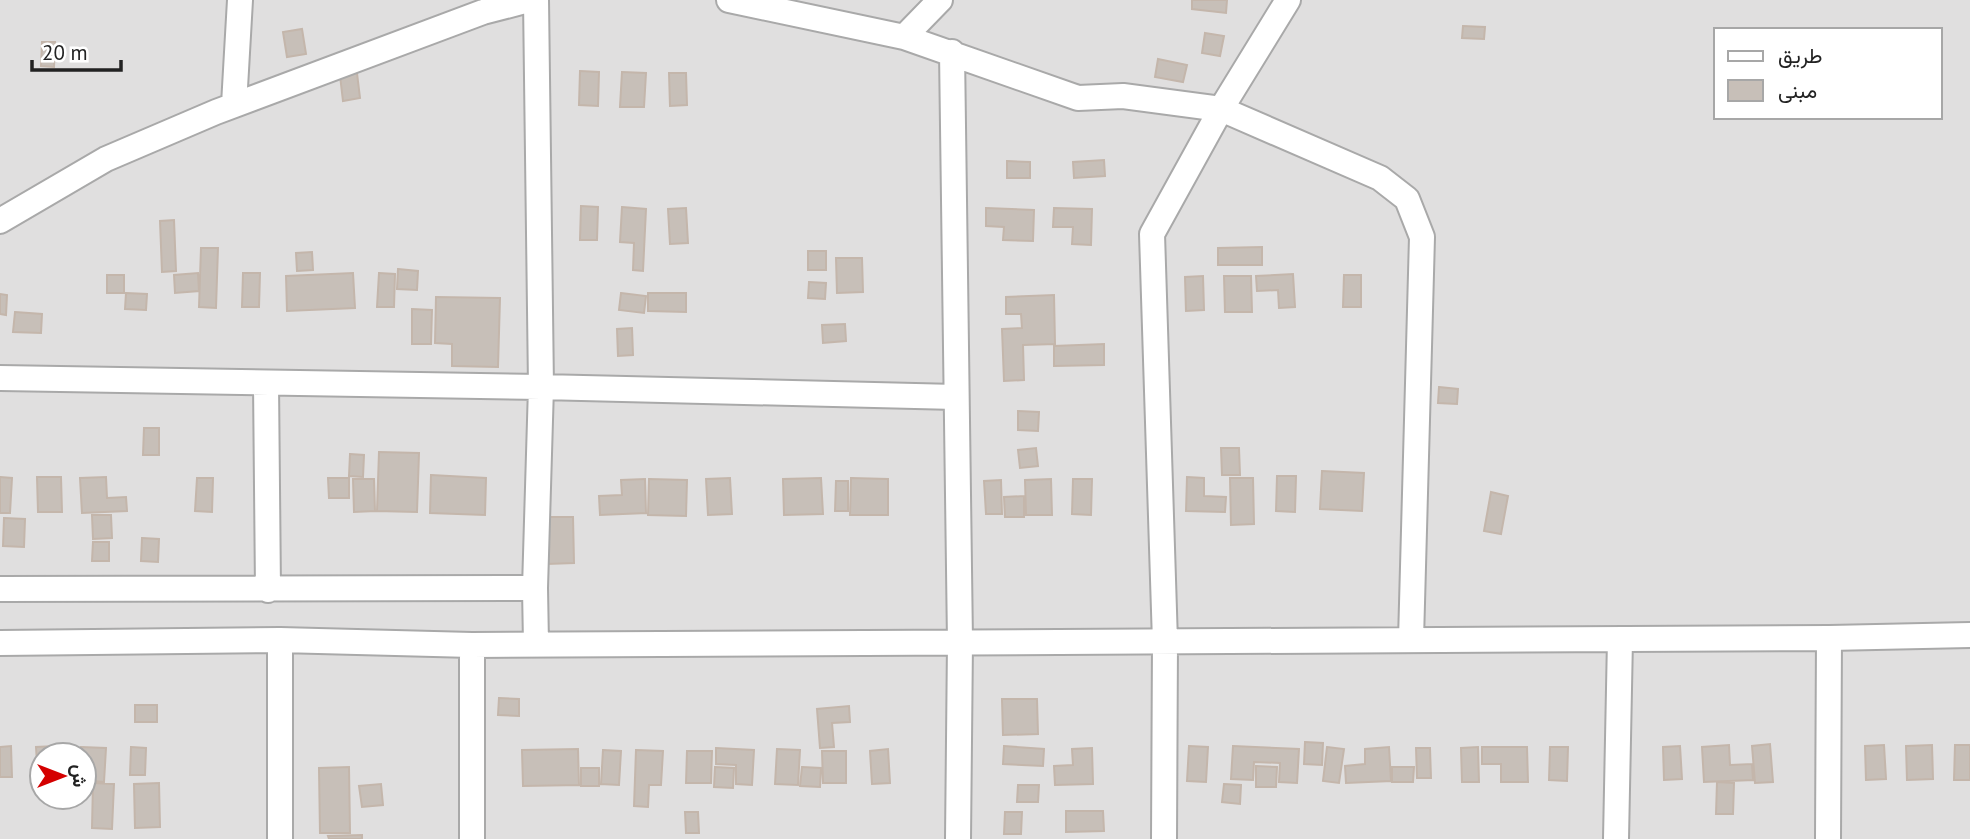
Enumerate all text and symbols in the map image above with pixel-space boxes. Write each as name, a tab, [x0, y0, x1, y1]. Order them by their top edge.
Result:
scale bar	[32, 28, 121, 72]
legend	[1714, 28, 1942, 119]
text: 20 m	[42, 39, 88, 66]
text: طريق	[1778, 42, 1823, 69]
text: مبنى	[1778, 77, 1817, 104]
north arrow	[28, 741, 98, 811]
text: ش	[68, 765, 92, 788]

